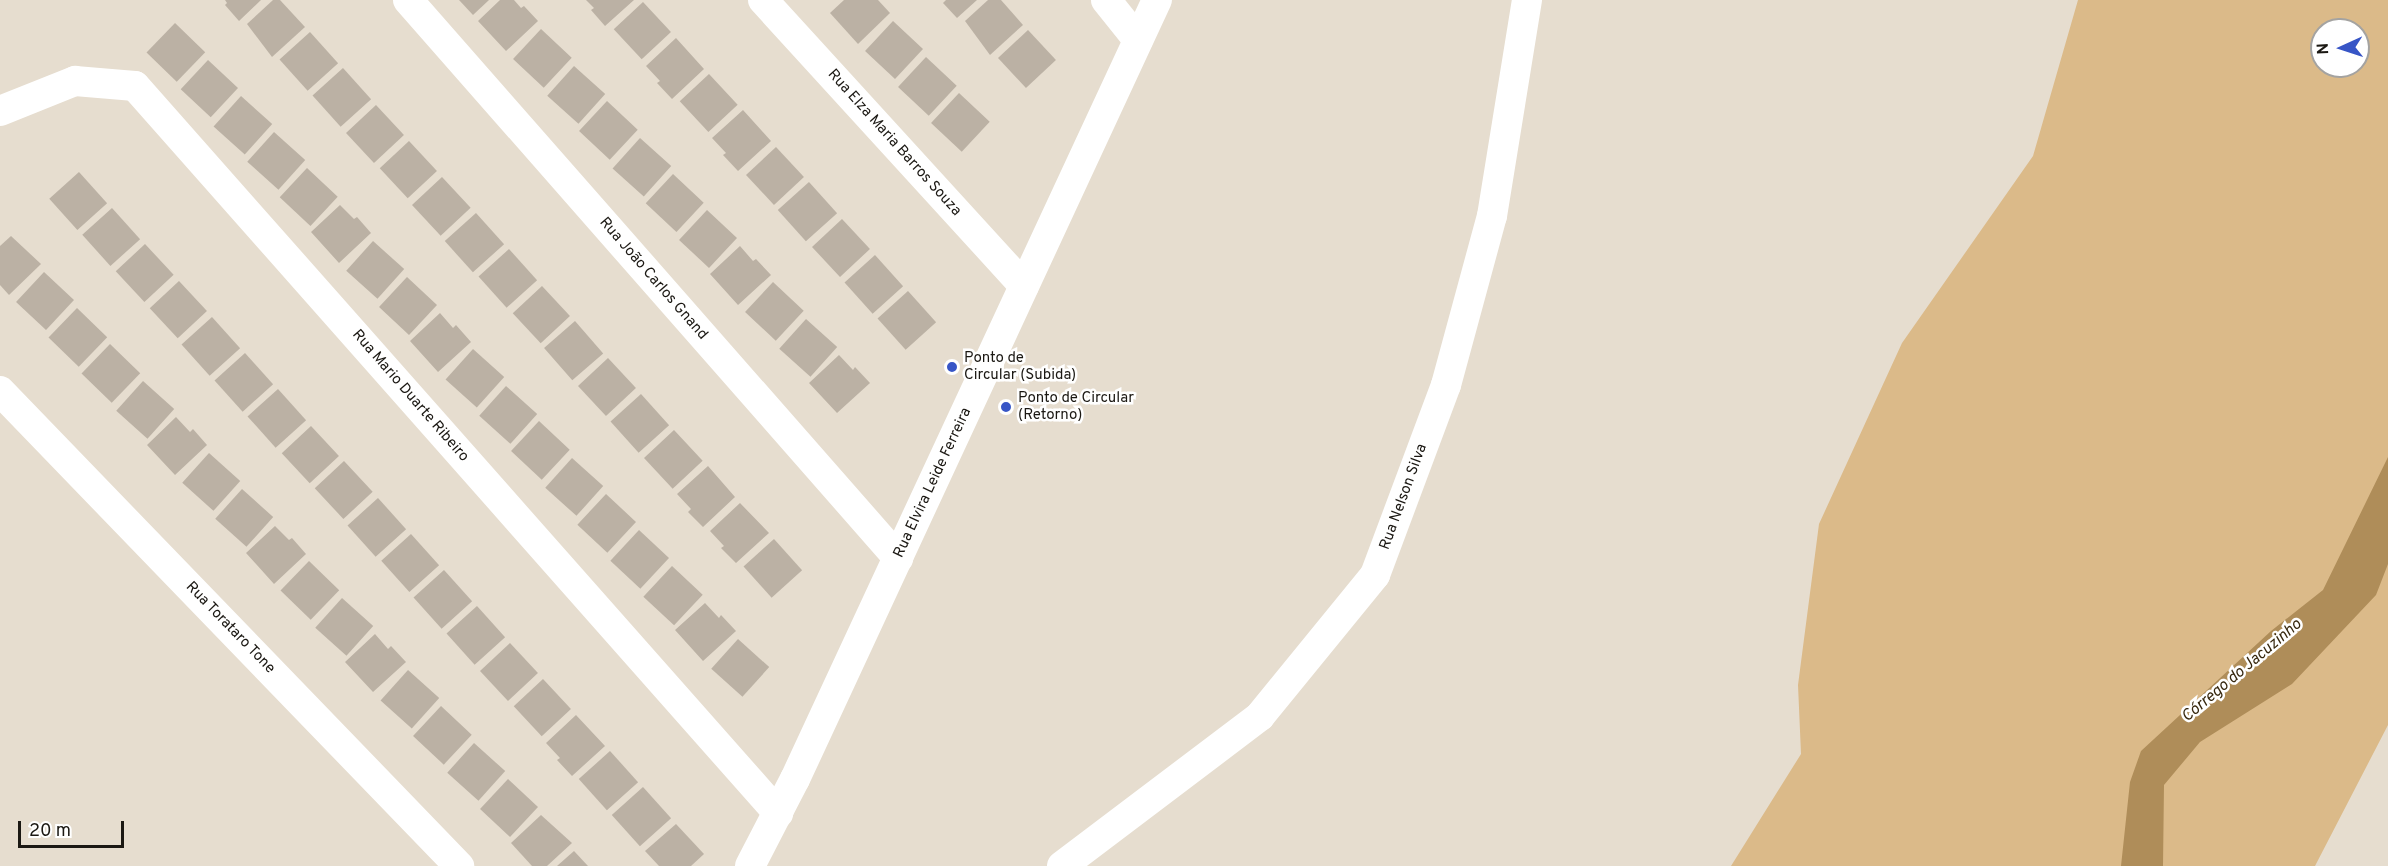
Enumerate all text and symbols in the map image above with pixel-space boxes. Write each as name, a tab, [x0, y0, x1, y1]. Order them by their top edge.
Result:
north arrow	[2310, 18, 2370, 78]
text: N	[2314, 43, 2334, 55]
street label: Rua Elza Maria Barros Souza	[823, 66, 965, 220]
street label: Rua João Carlos Gnand	[595, 214, 711, 344]
street label: Rua Mario Duarte Ribeiro	[348, 326, 472, 466]
place label: Ponto de Circular (Subida)	[964, 349, 1076, 384]
marker: Ponto de Circular (Subida)	[945, 360, 959, 374]
place label: Ponto de Circular (Retorno)	[1018, 389, 1134, 424]
marker: Ponto de Circular (Retorno)	[999, 400, 1013, 414]
street label: Rua Elvira Leide Ferreira	[890, 405, 976, 561]
street label: Rua Nelson Silva	[1376, 442, 1432, 552]
street label: Rua Torataro Tone	[181, 578, 279, 678]
water label: Córrego do Jacuzinho	[2178, 615, 2306, 727]
scale bar	[21, 809, 128, 847]
text: 20 m	[29, 820, 71, 843]

